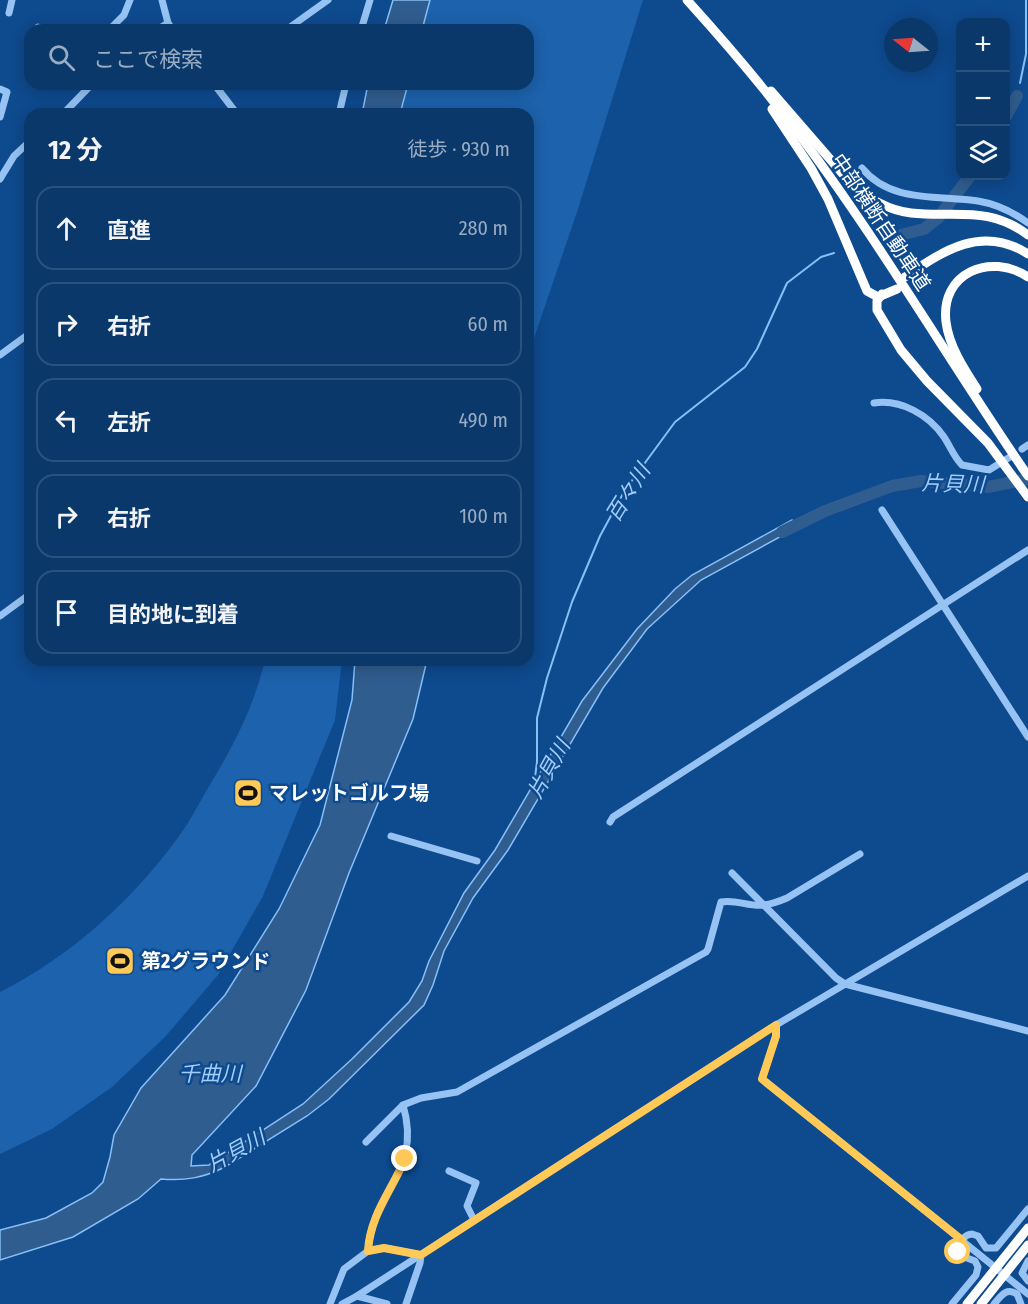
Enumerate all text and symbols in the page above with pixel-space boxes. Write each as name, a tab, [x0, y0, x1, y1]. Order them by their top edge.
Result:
north arrow	[884, 18, 938, 72]
map controls	[956, 18, 1010, 180]
button: +	[956, 18, 1010, 72]
search box	[24, 24, 534, 90]
icon: search	[45, 41, 78, 74]
text: ここで検索	[93, 46, 203, 73]
button: −	[956, 72, 1010, 126]
button: layers	[956, 126, 1010, 180]
text: 12 分	[48, 135, 102, 166]
text: 徒歩 · 930 m	[408, 137, 510, 161]
street label: 中部横断自動車道	[826, 149, 936, 295]
icon: ahead	[50, 212, 83, 245]
text: 280 m	[459, 216, 508, 240]
text: 直進	[107, 217, 151, 244]
icon: right	[50, 308, 83, 341]
text: 60 m	[468, 312, 508, 336]
text: 右折	[107, 313, 151, 340]
icon: left	[50, 404, 83, 437]
text: 490 m	[458, 408, 508, 432]
text: 左折	[107, 409, 151, 436]
water label: 百々川	[600, 458, 657, 527]
water label: 片貝川	[921, 470, 987, 498]
icon: right	[50, 500, 83, 533]
text: 100 m	[459, 504, 508, 528]
text: 右折	[107, 505, 151, 532]
icon: arrive	[50, 596, 83, 629]
text: 目的地に到着	[107, 601, 239, 628]
water label: 片貝川	[522, 733, 577, 803]
sports icon: マレットゴルフ場	[232, 777, 264, 809]
place label: マレットゴルフ場	[269, 781, 429, 805]
sports icon: 第2グラウンド	[104, 945, 136, 977]
place label: 第2グラウンド	[141, 949, 270, 973]
water label: 千曲川	[179, 1061, 243, 1087]
water label: 片貝川	[202, 1123, 272, 1178]
route end	[391, 1145, 417, 1171]
route start	[944, 1238, 970, 1264]

